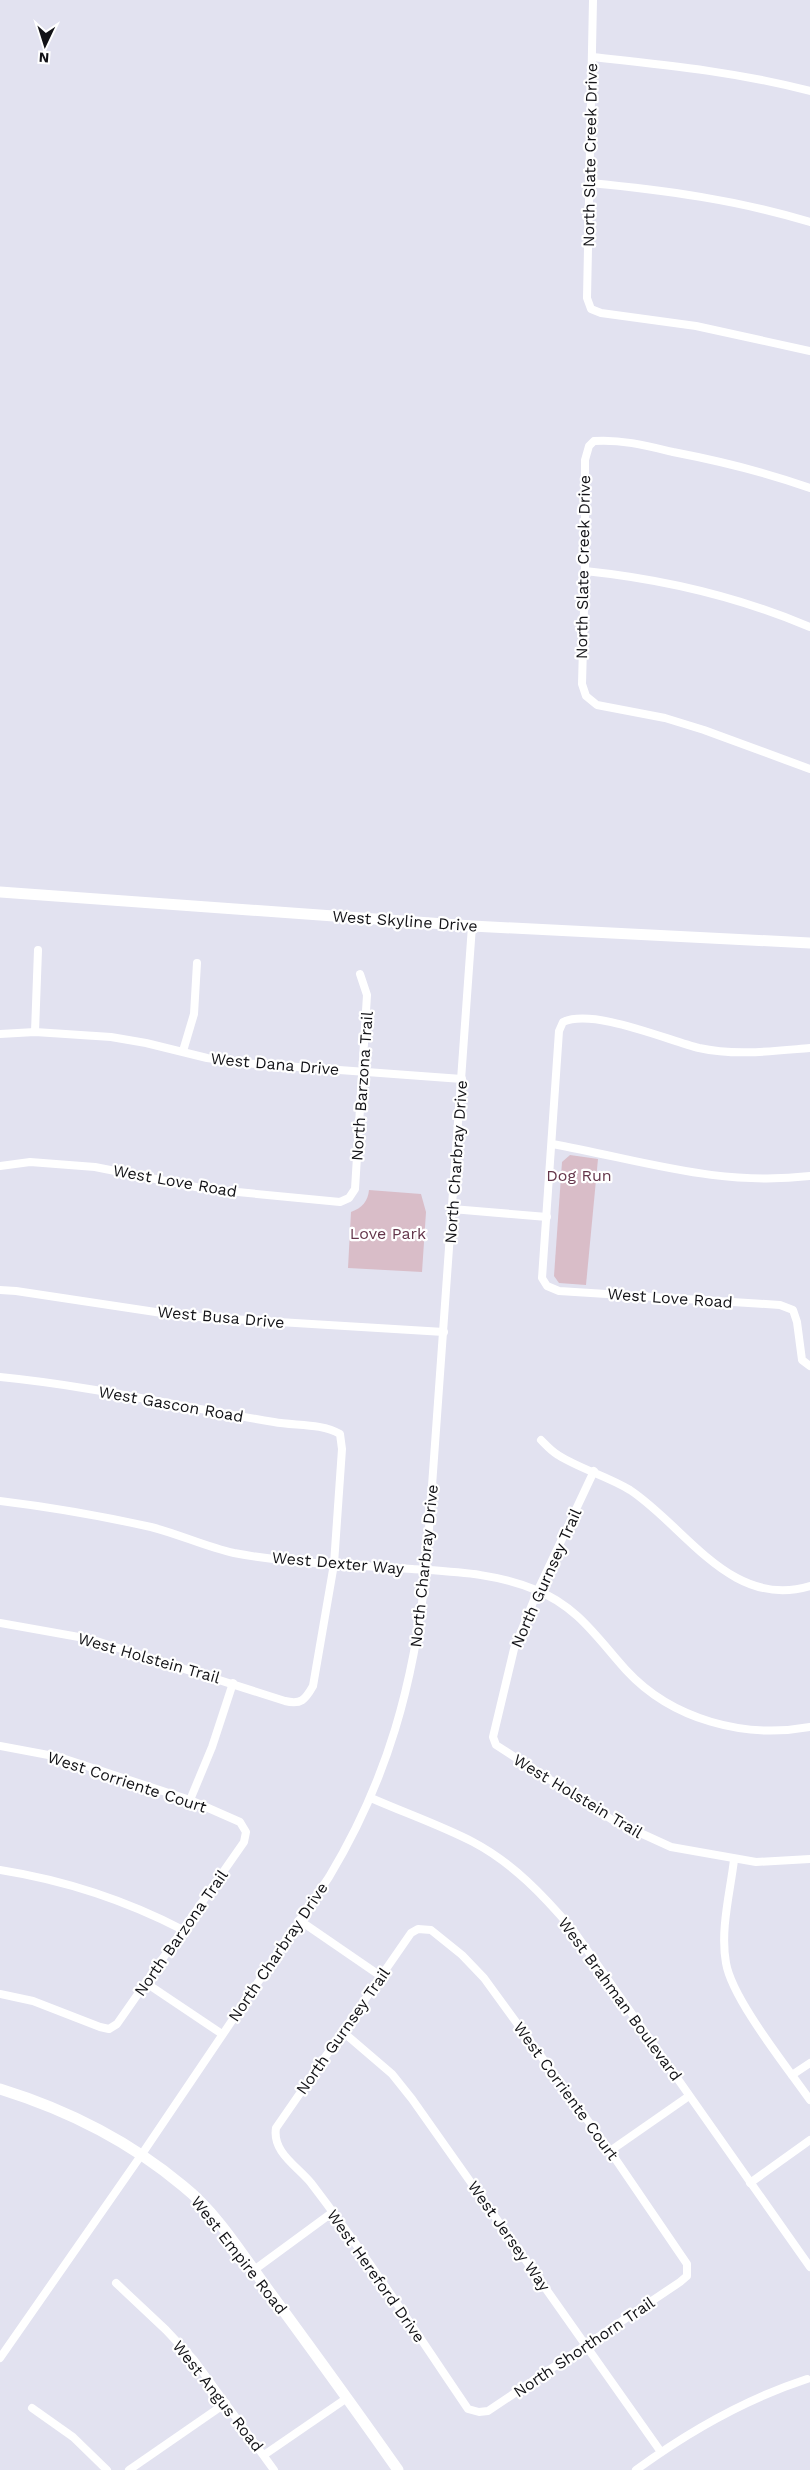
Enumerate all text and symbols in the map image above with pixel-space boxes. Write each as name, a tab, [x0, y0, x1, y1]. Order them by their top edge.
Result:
north arrow	[20, 20, 70, 70]
text: N	[38, 50, 50, 66]
street label: North Slate Creek Drive	[579, 63, 601, 247]
street label: North Slate Creek Drive	[572, 475, 594, 659]
street label: West Skyline Drive	[332, 906, 478, 936]
street label: North Barzona Trail	[347, 1010, 377, 1162]
street label: West Dana Drive	[210, 1049, 340, 1079]
street label: North Charbray Drive	[441, 1080, 471, 1244]
street label: West Love Road	[111, 1161, 239, 1201]
park label: Dog Run	[546, 1166, 612, 1185]
park label: Love Park	[350, 1224, 426, 1243]
street label: West Love Road	[607, 1284, 733, 1312]
street label: West Busa Drive	[157, 1302, 285, 1332]
street label: West Gascon Road	[97, 1382, 245, 1426]
street label: North Charbray Drive	[406, 1484, 442, 1648]
street label: North Gurnsey Trail	[507, 1505, 585, 1651]
street label: West Dexter Way	[271, 1548, 406, 1578]
street label: West Holstein Trail	[76, 1629, 223, 1687]
street label: West Corriente Court	[45, 1747, 209, 1817]
street label: West Holstein Trail	[510, 1750, 646, 1842]
street label: North Barzona Trail	[130, 1866, 232, 2000]
street label: North Charbray Drive	[224, 1879, 332, 2025]
street label: West Brahman Boulevard	[554, 1914, 686, 2084]
street label: North Gurnsey Trail	[292, 1964, 394, 2098]
street label: West Corriente Court	[509, 2018, 623, 2164]
street label: West Jersey Way	[464, 2177, 555, 2295]
street label: West Empire Road	[187, 2192, 291, 2318]
street label: West Hereford Drive	[323, 2206, 429, 2346]
street label: North Shorthorn Trail	[510, 2293, 658, 2401]
street label: West Angus Road	[169, 2337, 267, 2455]

